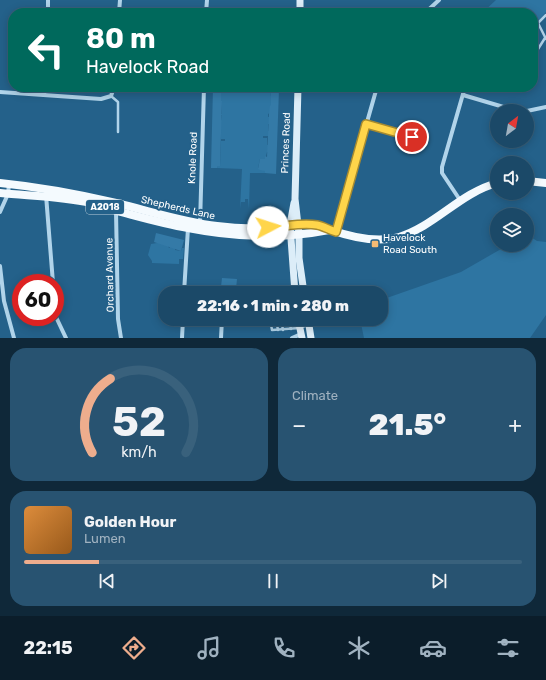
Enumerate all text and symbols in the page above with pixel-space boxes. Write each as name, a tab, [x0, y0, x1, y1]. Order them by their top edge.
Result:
text: 80 m	[86, 22, 156, 55]
icon: left	[20, 24, 72, 76]
text: Havelock Road	[86, 56, 209, 78]
north arrow	[490, 104, 534, 148]
map controls	[490, 104, 534, 252]
street label: Princes Road	[279, 112, 293, 174]
pin	[395, 120, 429, 154]
icon: arrive	[401, 126, 423, 148]
street label: Knole Road	[186, 132, 200, 184]
button: sound	[490, 156, 534, 200]
street label: Shepherds Lane	[140, 194, 217, 222]
road number: A2018	[86, 200, 124, 214]
position arrow	[247, 206, 289, 248]
button: layers	[490, 208, 534, 252]
place label: Havelock Road South	[383, 232, 437, 256]
street label: Orchard Avenue	[103, 237, 117, 312]
marker: Havelock Road South	[370, 239, 380, 249]
speed limit sign: 60	[12, 274, 64, 326]
text: 22:16 · 1 min · 280 m	[197, 297, 349, 315]
text: Climate	[292, 388, 338, 403]
text: 52	[112, 396, 166, 445]
text: 21.5°	[368, 407, 446, 443]
text: −	[292, 412, 306, 439]
text: +	[508, 412, 522, 439]
text: km/h	[121, 443, 157, 460]
text: Golden Hour	[84, 513, 176, 531]
text: Lumen	[84, 531, 126, 546]
icon: previous	[96, 570, 118, 592]
icon: pause	[262, 570, 284, 592]
icon: next	[428, 570, 450, 592]
icon: directions	[120, 634, 148, 662]
icon: music	[195, 634, 223, 662]
icon: phone	[270, 634, 298, 662]
icon: climate	[345, 634, 373, 662]
icon: car	[419, 634, 447, 662]
icon: filters	[494, 634, 522, 662]
text: 22:15	[23, 637, 73, 659]

